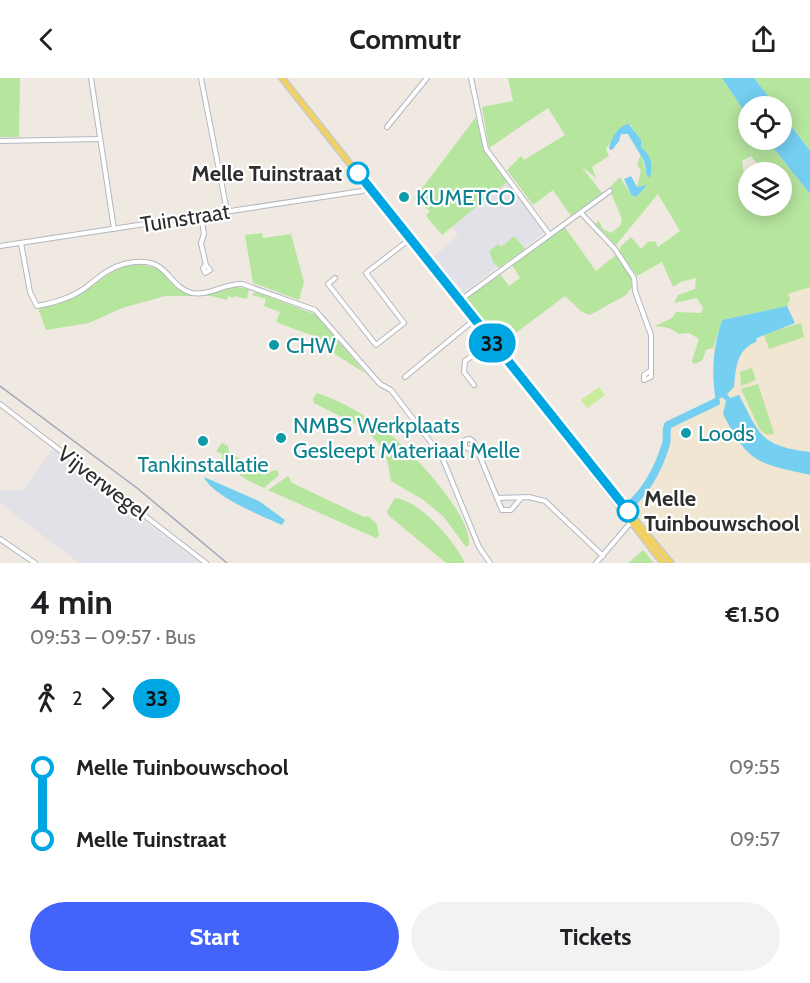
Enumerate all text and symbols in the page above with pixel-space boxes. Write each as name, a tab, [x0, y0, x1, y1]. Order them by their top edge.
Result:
icon: back	[30, 23, 63, 56]
text: Commutr	[349, 23, 461, 56]
icon: share	[747, 23, 780, 56]
map controls	[738, 96, 792, 216]
button: locate	[738, 96, 792, 150]
place label: Melle Tuinstraat	[192, 160, 342, 187]
marker: Melle Tuinstraat	[347, 162, 369, 184]
button: layers	[738, 162, 792, 216]
place label: KUMETCO	[416, 184, 516, 211]
marker: KUMETCO	[397, 190, 411, 204]
street label: Tuinstraat	[138, 198, 232, 238]
line badge: 33	[465, 324, 519, 362]
text: 33	[481, 331, 503, 356]
place label: CHW	[286, 332, 336, 359]
marker: CHW	[267, 338, 281, 352]
place label: NMBS Werkplaats Gesleept Materiaal Melle	[293, 412, 520, 464]
place label: Loods	[698, 420, 754, 447]
marker: Loods	[679, 426, 693, 440]
marker: NMBS Werkplaats Gesleept Materiaal Melle	[274, 431, 288, 445]
marker: Tankinstallatie	[196, 434, 210, 448]
street label: Vijverwegel	[52, 440, 155, 526]
place label: Tankinstallatie	[137, 451, 269, 478]
place label: Melle Tuinbouwschool	[644, 485, 800, 537]
marker: Melle Tuinbouwschool	[617, 500, 639, 522]
text: 4 min	[30, 582, 113, 622]
text: €1.50	[726, 601, 780, 628]
text: 09:53 – 09:57 · Bus	[30, 625, 196, 649]
icon: walk	[30, 682, 63, 715]
icon: forward	[91, 682, 124, 715]
text: 2	[72, 686, 82, 710]
text: 33	[145, 686, 168, 711]
text: Melle Tuinbouwschool	[76, 754, 289, 781]
text: 09:55	[729, 755, 780, 779]
text: Melle Tuinstraat	[76, 826, 226, 853]
text: 09:57	[730, 827, 780, 851]
button: Start	[30, 902, 399, 971]
button: Tickets	[411, 902, 780, 971]

